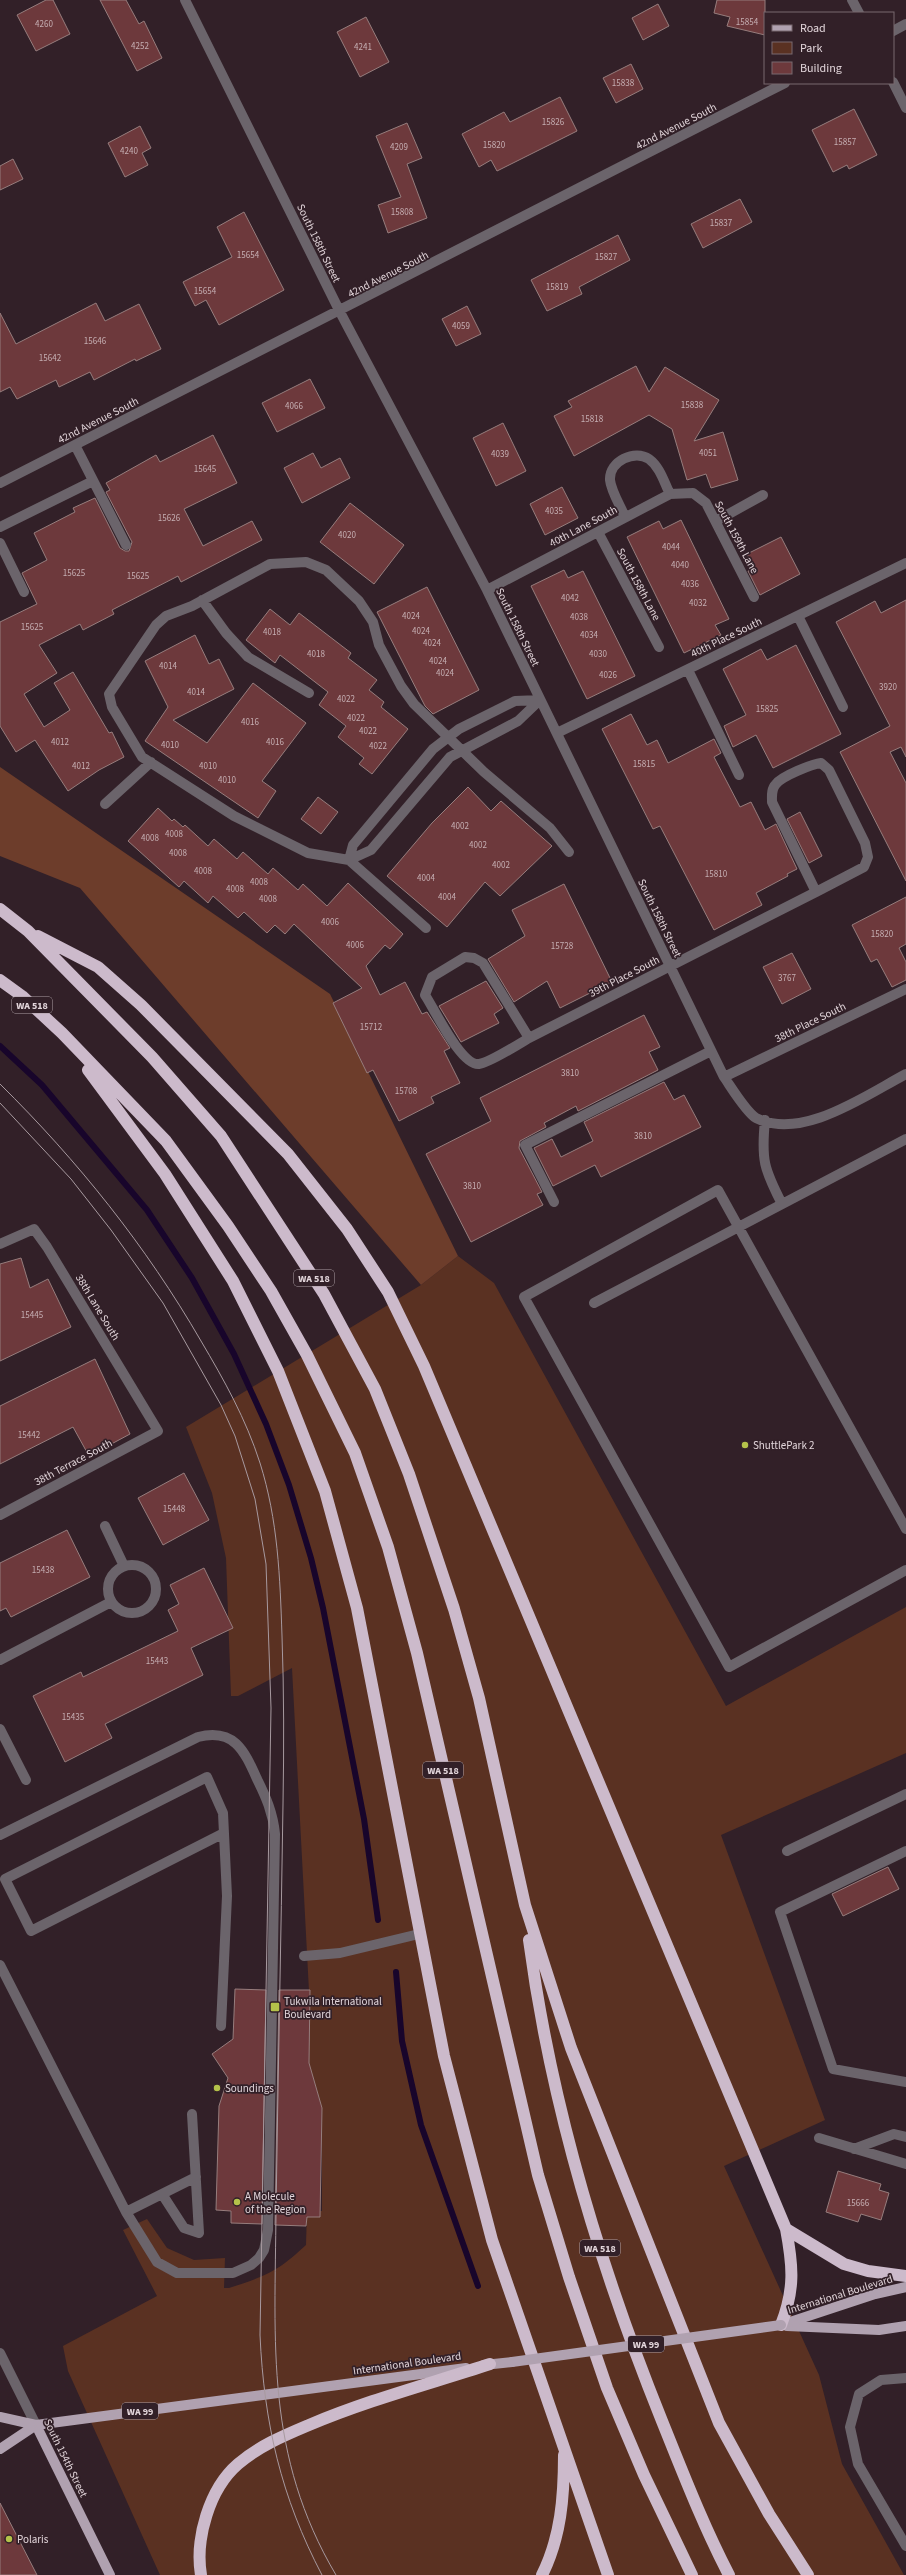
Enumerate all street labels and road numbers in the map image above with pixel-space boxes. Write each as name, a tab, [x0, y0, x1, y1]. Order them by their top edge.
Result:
street label: 42nd Avenue South	[633, 100, 719, 153]
street label: South 158th Street	[293, 201, 344, 285]
street label: 42nd Avenue South	[345, 248, 431, 301]
street label: 42nd Avenue South	[55, 394, 141, 447]
street label: South 159th Lane	[711, 498, 762, 577]
street label: 40th Lane South	[547, 502, 620, 551]
street label: South 158th Lane	[613, 545, 664, 624]
street label: South 158th Street	[492, 585, 543, 669]
street label: 40th Place South	[688, 614, 764, 661]
street label: South 158th Street	[634, 876, 685, 960]
street label: 39th Place South	[586, 952, 662, 1001]
road number: WA 518	[12, 997, 52, 1013]
street label: 38th Place South	[772, 999, 848, 1046]
road number: WA 518	[294, 1270, 334, 1286]
street label: 38th Lane South	[72, 1271, 123, 1343]
street label: 38th Terrace South	[32, 1436, 115, 1489]
road number: WA 518	[423, 1762, 463, 1778]
road number: WA 518	[580, 2240, 620, 2256]
street label: International Boulevard	[786, 2271, 895, 2318]
road number: WA 99	[628, 2336, 664, 2352]
street label: International Boulevard	[352, 2348, 462, 2379]
road number: WA 99	[122, 2403, 158, 2419]
street label: South 154th Street	[40, 2416, 91, 2500]

